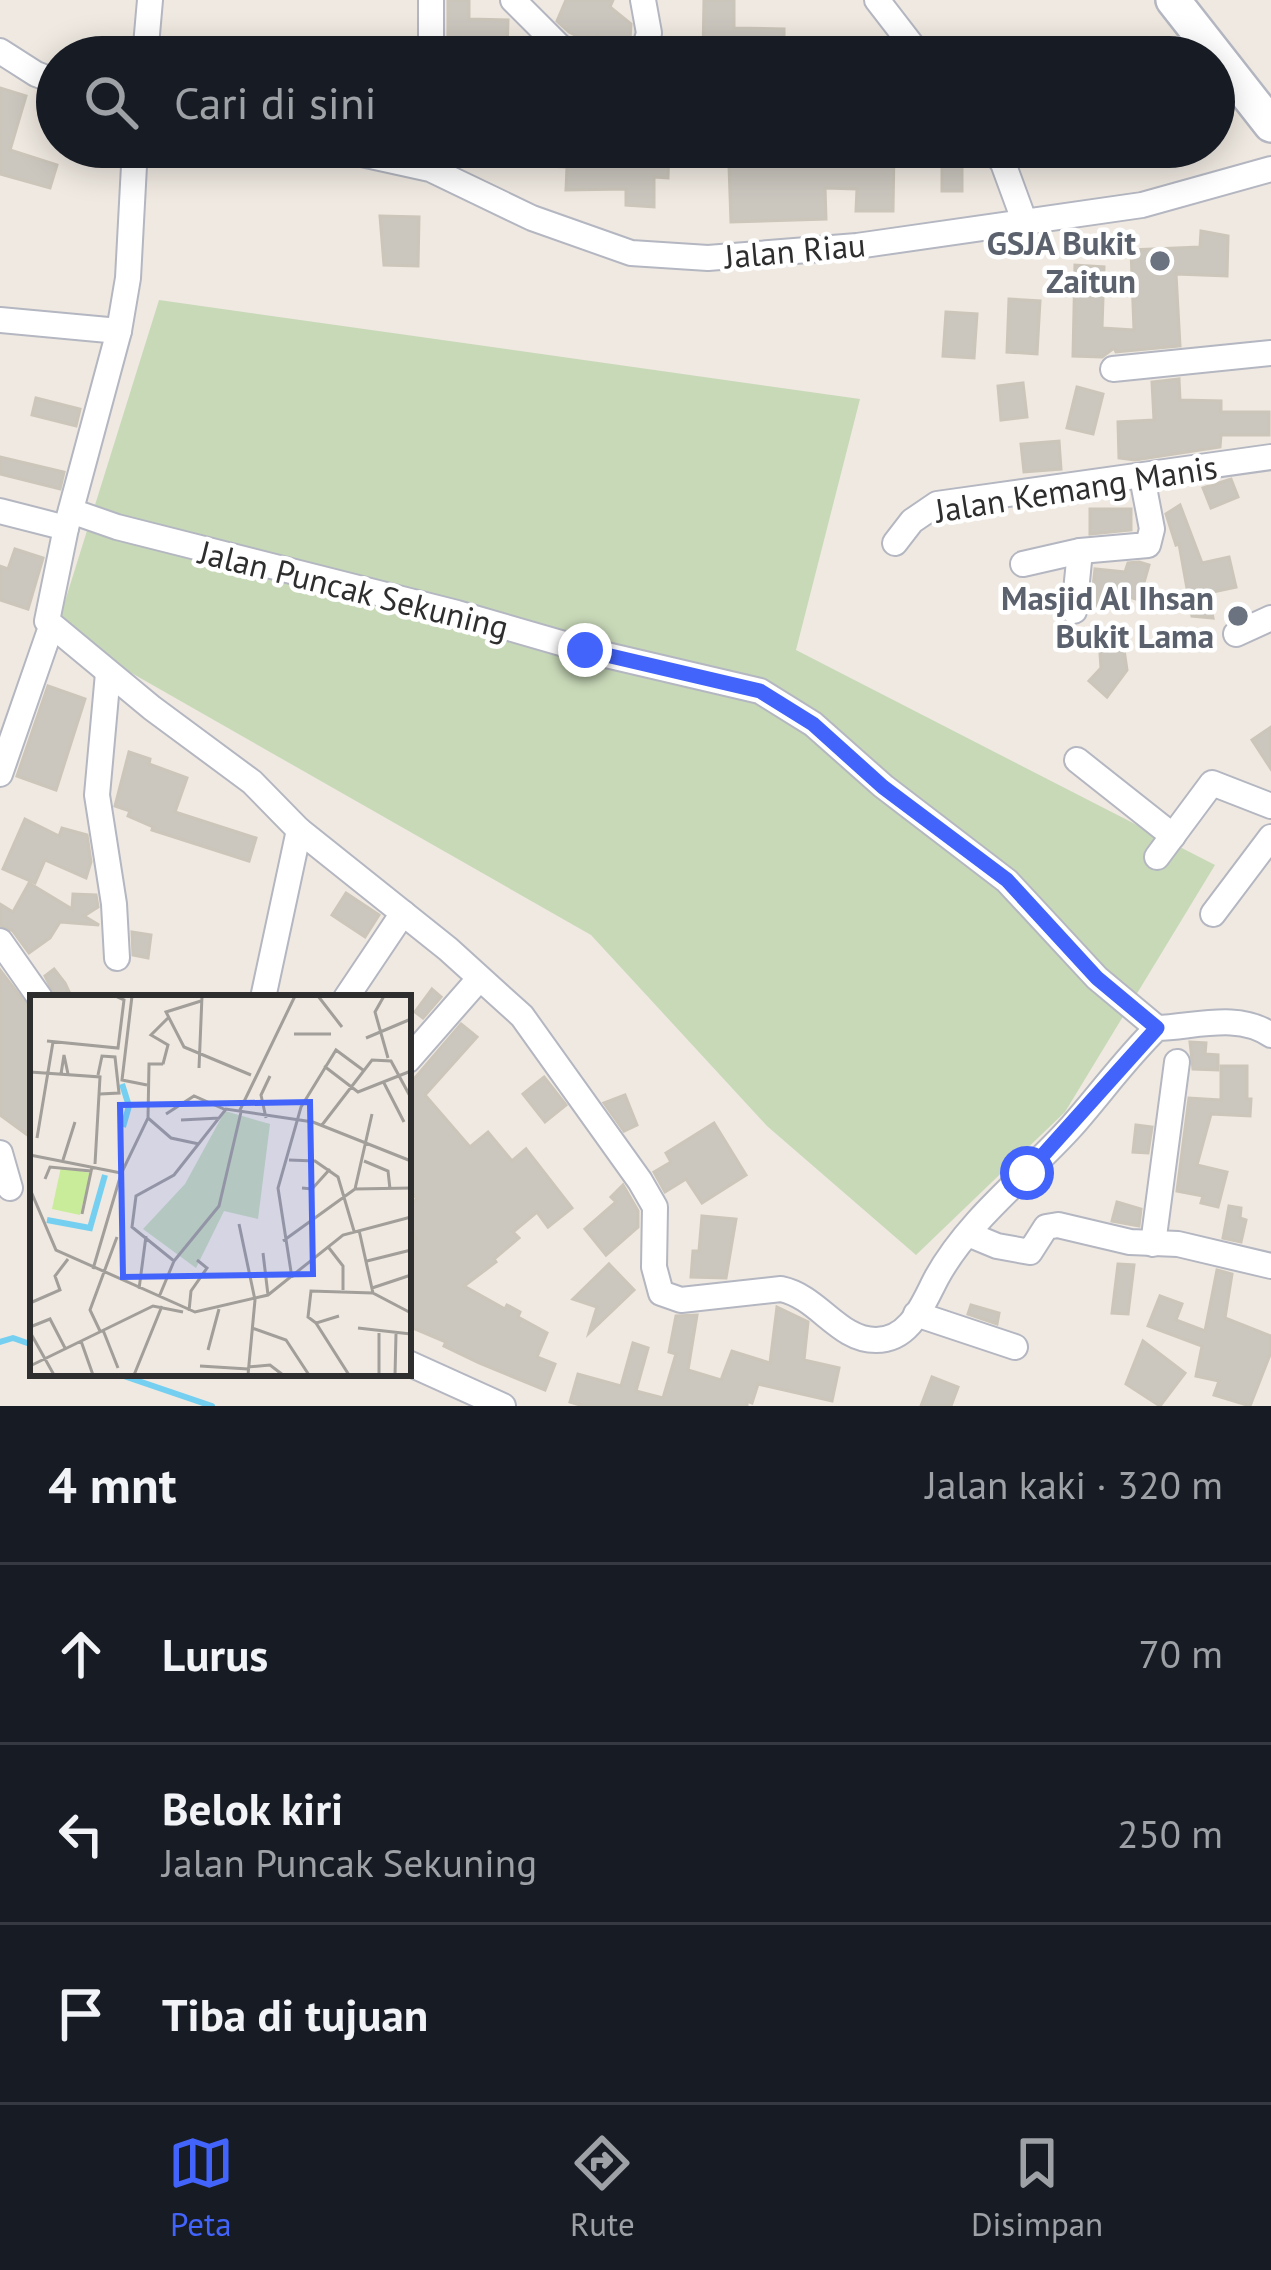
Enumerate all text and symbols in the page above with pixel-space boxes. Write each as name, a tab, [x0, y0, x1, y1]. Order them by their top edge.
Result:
search box	[36, 36, 1235, 168]
icon: search	[78, 69, 144, 135]
text: Cari di sini	[174, 73, 377, 131]
place label: GSJA Bukit Zaitun	[987, 221, 1136, 302]
street label: Jalan Riau	[721, 222, 867, 278]
marker: GSJA Bukit Zaitun	[1147, 248, 1173, 274]
street label: Jalan Kemang Manis	[930, 444, 1220, 532]
street label: Jalan Puncak Sekuning	[193, 529, 513, 648]
place label: Masjid Al Ihsan Bukit Lama	[1001, 576, 1214, 657]
marker: Masjid Al Ihsan Bukit Lama	[1225, 603, 1251, 629]
route end	[558, 623, 612, 677]
inset map	[30, 995, 411, 1376]
route start	[1000, 1146, 1054, 1200]
text: 4 mnt	[48, 1451, 176, 1517]
text: Jalan kaki · 320 m	[926, 1459, 1223, 1510]
icon: ahead	[48, 1621, 114, 1687]
text: Lurus	[162, 1625, 268, 1683]
text: 70 m	[1138, 1628, 1223, 1679]
text: Belok kiri	[162, 1779, 343, 1837]
icon: left	[48, 1801, 114, 1867]
text: 250 m	[1117, 1808, 1223, 1859]
text: Jalan Puncak Sekuning	[162, 1837, 537, 1888]
icon: arrive	[48, 1981, 114, 2047]
text: Tiba di tujuan	[162, 1985, 428, 2043]
tab: Peta	[168, 2130, 234, 2245]
tab: Rute	[569, 2130, 635, 2245]
tab: Disimpan	[971, 2130, 1103, 2245]

